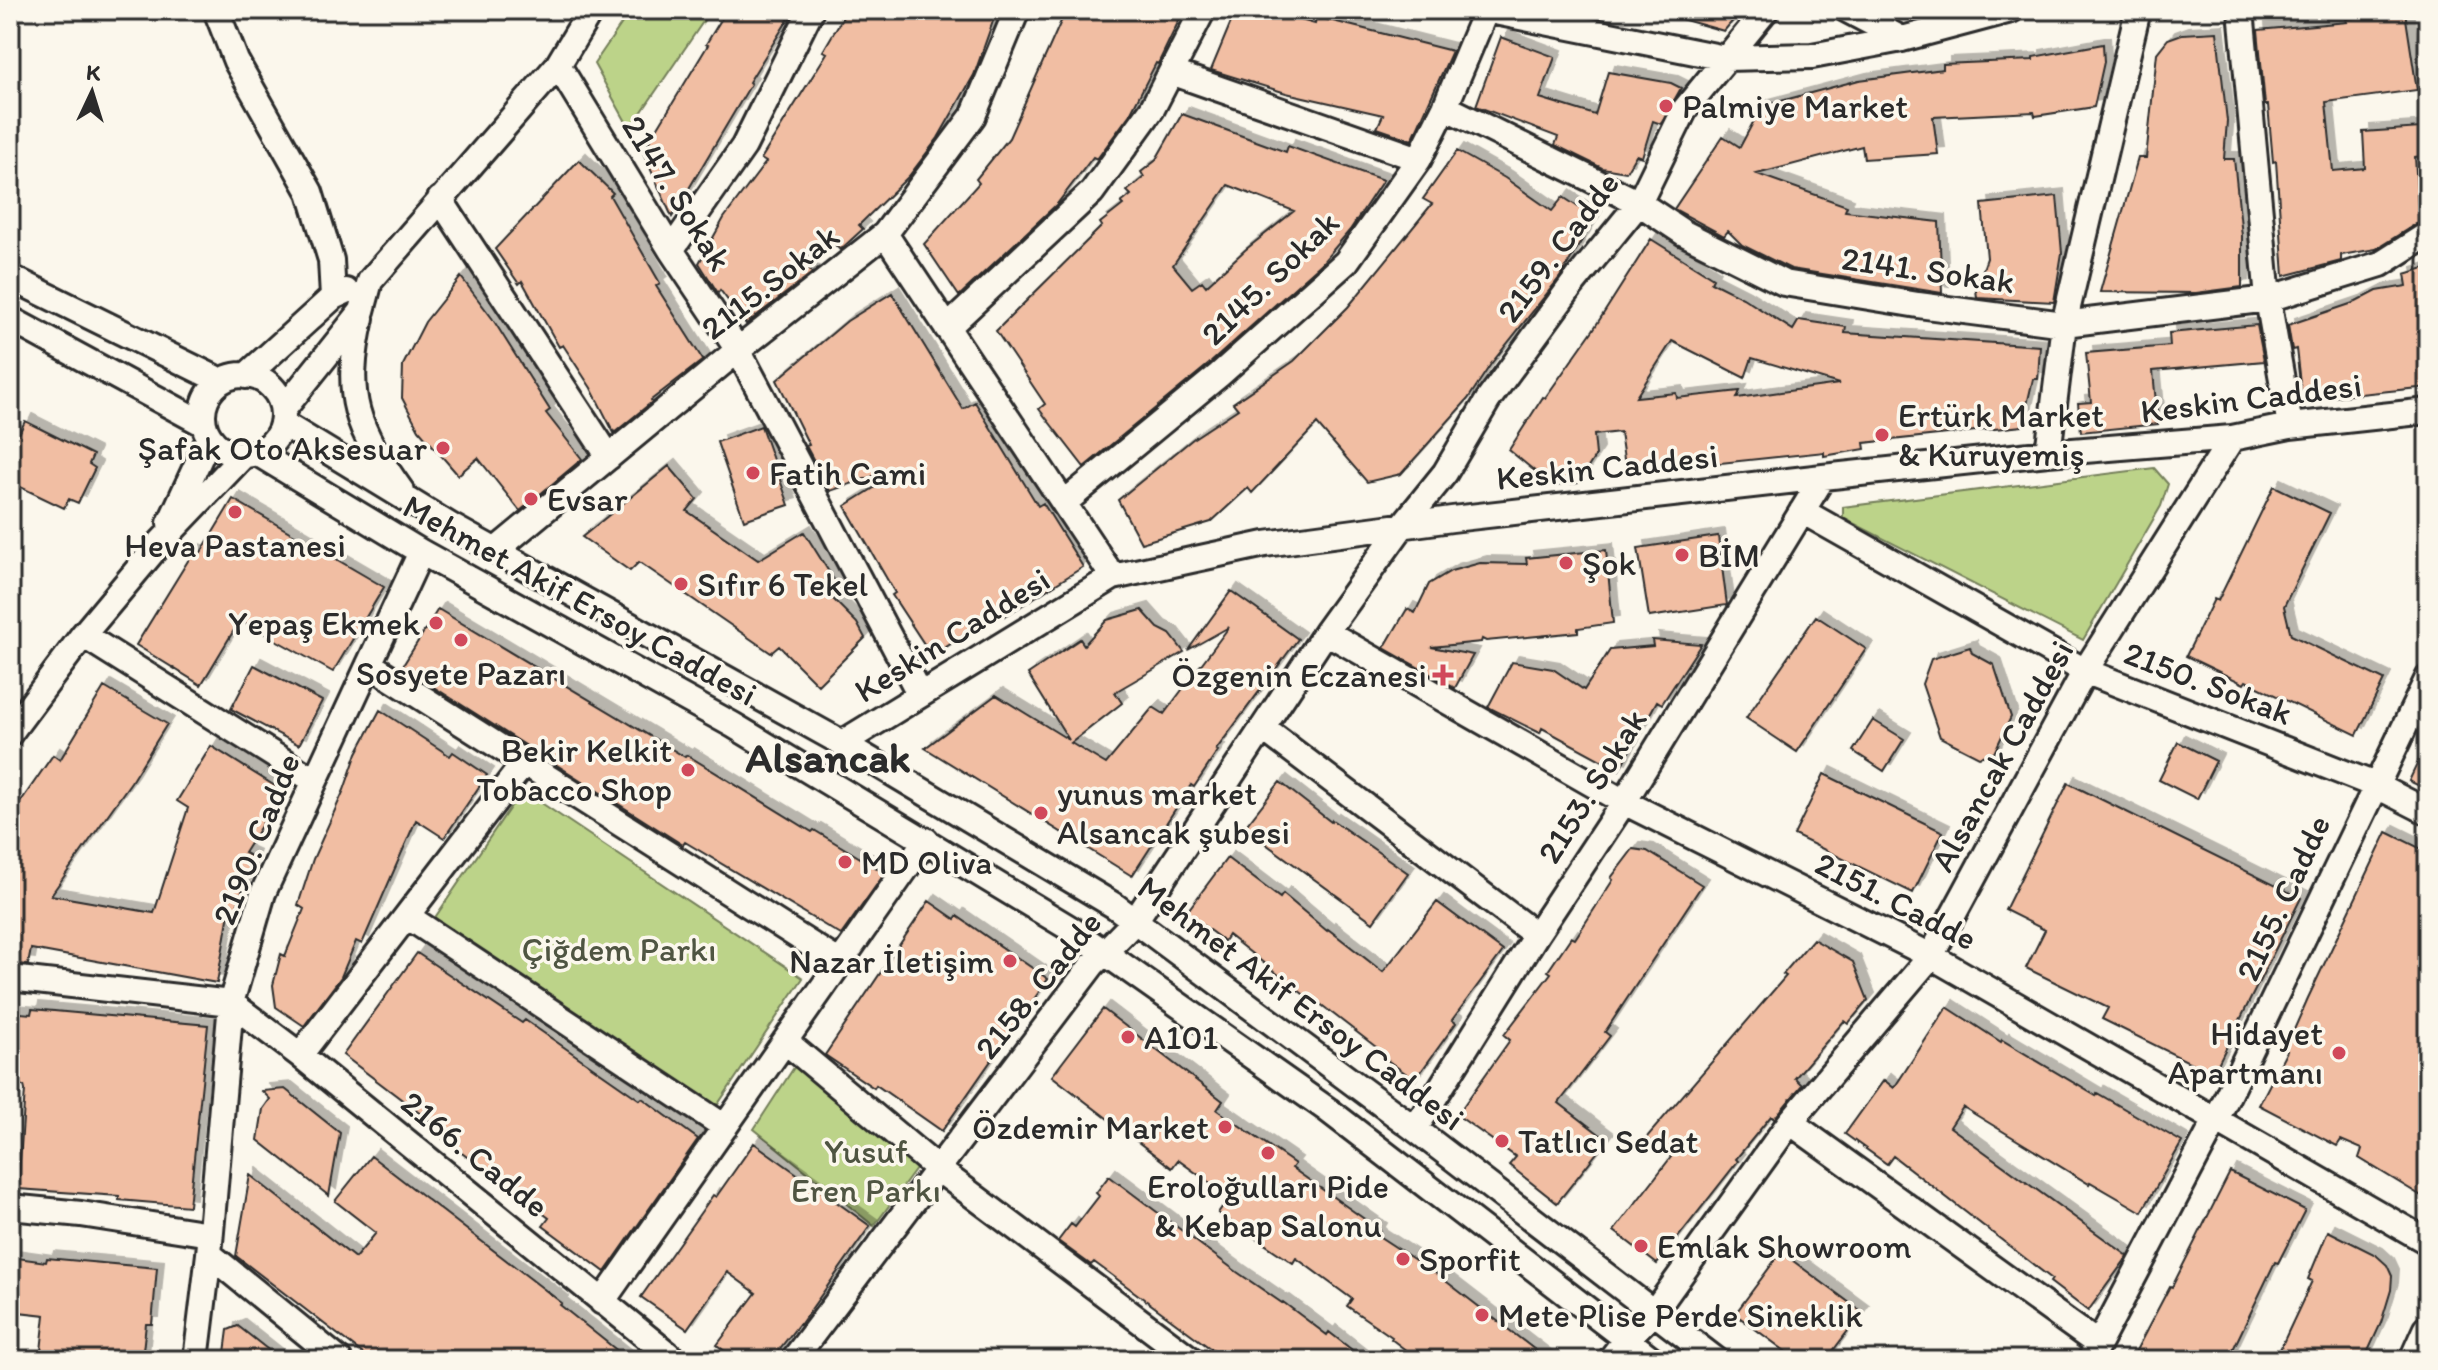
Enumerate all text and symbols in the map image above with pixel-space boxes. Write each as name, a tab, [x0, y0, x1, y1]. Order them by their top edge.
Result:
north arrow	[52, 52, 132, 132]
text: K	[85, 59, 102, 87]
place label: Palmiye Market	[1682, 86, 1908, 127]
marker: Palmiye Market	[1657, 97, 1675, 115]
street label: 2147. Sokak	[613, 108, 741, 278]
street label: 2159. Cadde	[1488, 164, 1628, 330]
street label: 2145. Sokak	[1192, 202, 1348, 354]
street label: 2115.Sokak	[693, 215, 847, 349]
street label: 2141. Sokak	[1839, 238, 2017, 302]
street label: Keskin Caddesi	[2138, 364, 2364, 432]
place label: Ertürk Market & Kuruyemiş	[1898, 395, 2104, 475]
marker: Ertürk Market & Kuruyemiş	[1873, 426, 1891, 444]
place label: Şafak Oto Aksesuar	[138, 428, 427, 469]
street label: Keskin Caddesi	[1494, 435, 1720, 499]
marker: Şafak Oto Aksesuar	[434, 439, 452, 457]
place label: Fatih Cami	[769, 453, 926, 494]
marker: Fatih Cami	[744, 464, 762, 482]
place label: Evsar	[547, 479, 628, 520]
street label: Mehmet Akif Ersoy Caddesi	[396, 485, 764, 715]
marker: Evsar	[522, 490, 540, 508]
marker: Heva Pastanesi	[226, 503, 244, 521]
place label: Heva Pastanesi	[124, 525, 346, 566]
place label: BİM	[1698, 535, 1760, 576]
place label: Şok	[1582, 543, 1637, 584]
marker: BİM	[1673, 546, 1691, 564]
marker: Şok	[1557, 554, 1575, 572]
street label: Keskin Caddesi	[847, 559, 1057, 711]
place label: Sıfır 6 Tekel	[697, 564, 869, 605]
marker: Sıfır 6 Tekel	[672, 575, 690, 593]
place label: Yepaş Ekmek	[228, 603, 420, 644]
marker: Yepaş Ekmek	[427, 614, 445, 632]
marker: Sosyete Pazarı	[452, 631, 470, 649]
street label: 2150. Sokak	[2118, 632, 2298, 734]
street label: Alsancak Caddesi	[1922, 633, 2082, 879]
place label: Sosyete Pazarı	[356, 653, 566, 694]
place label: Özgenin Eczanesi	[1171, 655, 1427, 696]
marker: Özgenin Eczanesi	[1434, 666, 1452, 684]
street label: 2153. Sokak	[1528, 701, 1656, 871]
place label: Bekir Kelkit Tobacco Shop	[477, 730, 672, 810]
district label: Alsancak	[746, 732, 910, 783]
street label: 2190. Cadde	[203, 747, 309, 931]
marker: Bekir Kelkit Tobacco Shop	[679, 761, 697, 779]
place label: yunus market Alsancak şubesi	[1057, 773, 1290, 853]
marker: yunus market Alsancak şubesi	[1032, 804, 1050, 822]
street label: 2155. Cadde	[2227, 809, 2339, 987]
place label: MD Oliva	[861, 842, 992, 883]
street label: 2151. Cadde	[1808, 843, 1984, 959]
marker: MD Oliva	[836, 853, 854, 871]
street label: Mehmet Akif Ersoy Caddesi	[1130, 867, 1472, 1139]
street label: 2158. Cadde	[966, 903, 1110, 1067]
park label: Çiğdem Parkı	[522, 929, 716, 970]
place label: Nazar İletişim	[789, 941, 994, 982]
marker: Nazar İletişim	[1001, 952, 1019, 970]
place label: Hidayet Apartmanı	[2168, 1013, 2323, 1093]
place label: A101	[1144, 1017, 1218, 1058]
marker: A101	[1119, 1028, 1137, 1046]
marker: Hidayet Apartmanı	[2330, 1044, 2348, 1062]
street label: 2166. Cadde	[393, 1082, 557, 1226]
place label: Özdemir Market	[972, 1107, 1209, 1148]
marker: Özdemir Market	[1216, 1118, 1234, 1136]
place label: Tatlıcı Sedat	[1518, 1121, 1698, 1162]
park label: Yusuf Eren Parkı	[791, 1131, 941, 1211]
marker: Tatlıcı Sedat	[1493, 1132, 1511, 1150]
marker: Eroloğulları Pide & Kebap Salonu	[1259, 1144, 1277, 1162]
place label: Eroloğulları Pide & Kebap Salonu	[1147, 1166, 1389, 1246]
place label: Emlak Showroom	[1657, 1226, 1912, 1267]
marker: Emlak Showroom	[1632, 1237, 1650, 1255]
place label: Sporfit	[1419, 1239, 1521, 1280]
marker: Sporfit	[1394, 1250, 1412, 1268]
place label: Mete Plise Perde Sineklik	[1498, 1295, 1863, 1336]
marker: Mete Plise Perde Sineklik	[1473, 1306, 1491, 1324]

